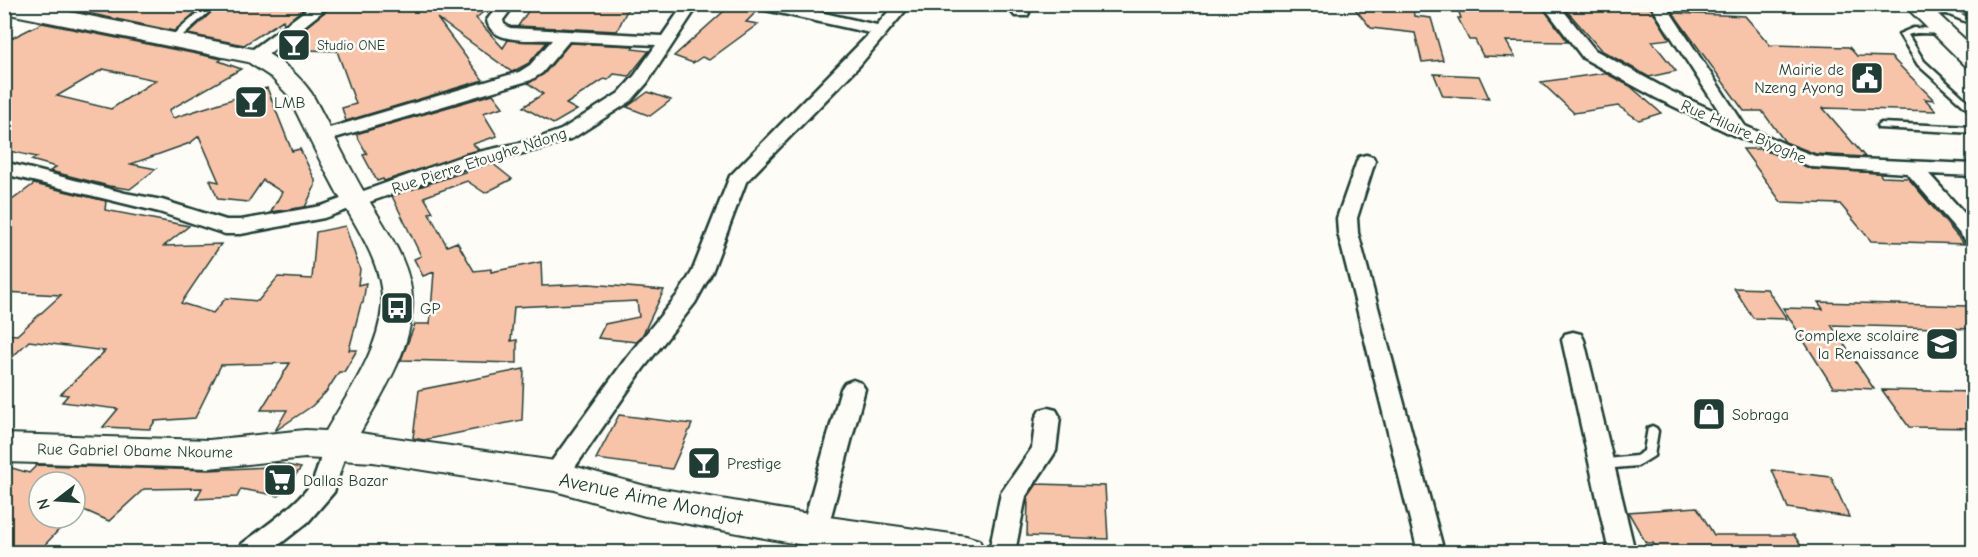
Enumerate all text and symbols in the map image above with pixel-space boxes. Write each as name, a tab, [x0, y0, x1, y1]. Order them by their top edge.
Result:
bar icon: Studio ONE	[276, 27, 312, 63]
place label: Studio ONE	[317, 37, 385, 54]
public building icon: Mairie de Nzeng Ayong	[1849, 60, 1885, 96]
place label: Mairie de Nzeng Ayong	[1754, 61, 1844, 97]
bar icon: LMB	[233, 84, 269, 120]
place label: LMB	[274, 94, 305, 112]
street label: Rue Hilaire Biyoghe	[1678, 96, 1809, 168]
street label: Rue Pierre Etoughe Ndong	[389, 124, 569, 198]
bus stop icon: GP	[379, 290, 415, 326]
place label: GP	[420, 300, 440, 318]
school or university icon: Complexe scolaire la Renaissance	[1924, 326, 1960, 362]
place label: Complexe scolaire la Renaissance	[1795, 327, 1919, 363]
shop icon: Sobraga	[1691, 396, 1727, 432]
place label: Sobraga	[1732, 406, 1789, 424]
street label: Rue Gabriel Obame Nkoume	[37, 440, 233, 462]
bar icon: Prestige	[686, 445, 722, 481]
place label: Prestige	[727, 455, 781, 473]
supermarket icon: Dallas Bazar	[262, 462, 298, 498]
street label: Avenue Aime Mondjot	[557, 468, 746, 529]
north arrow	[27, 470, 87, 530]
place label: Dallas Bazar	[303, 472, 389, 490]
text: N	[33, 496, 54, 512]

